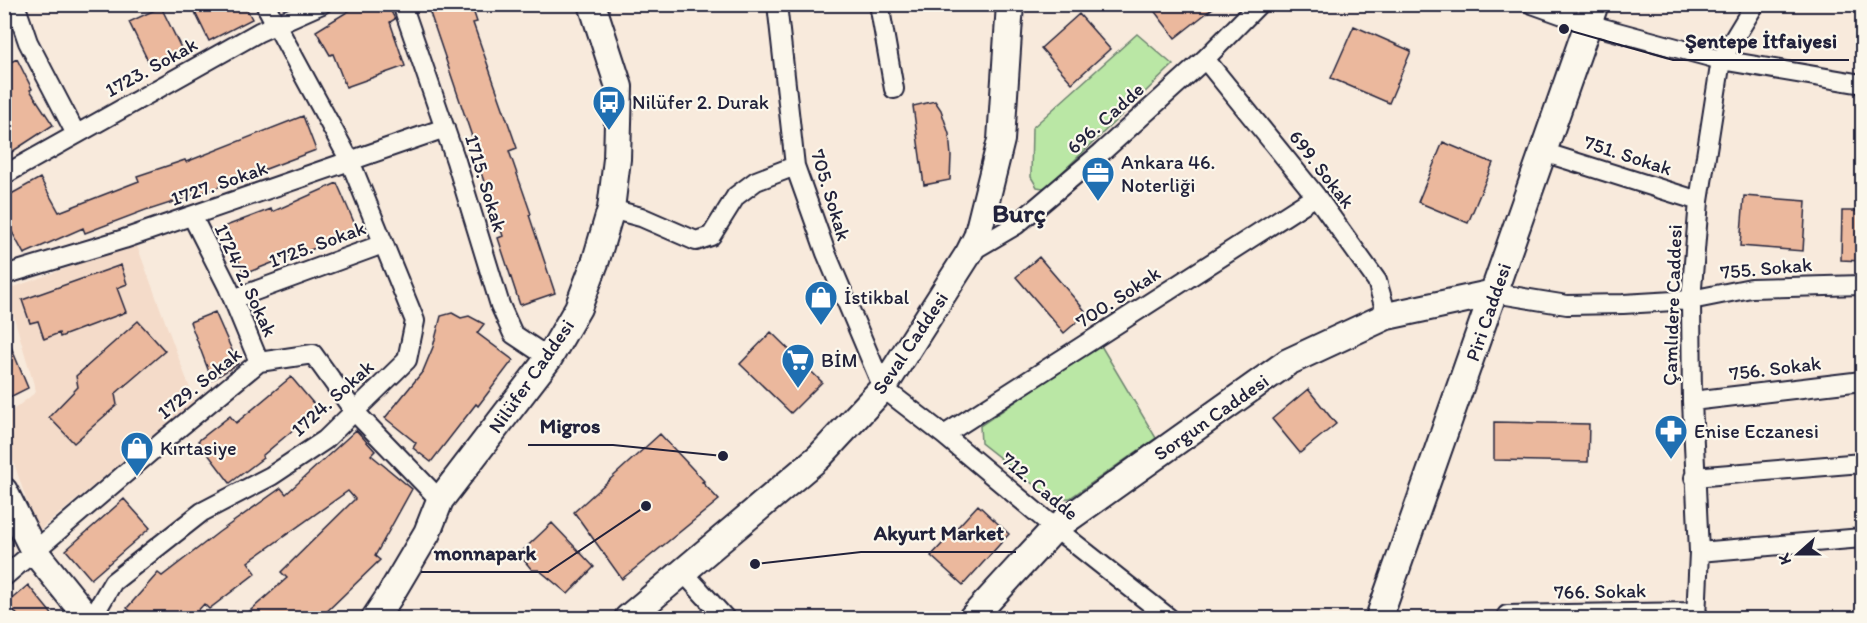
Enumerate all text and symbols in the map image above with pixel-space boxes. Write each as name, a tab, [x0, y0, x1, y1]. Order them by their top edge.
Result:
callout: Şentepe İtfaiyesi	[1673, 21, 1849, 60]
text: Şentepe İtfaiyesi	[1685, 28, 1837, 54]
street label: 1723. Sokak	[101, 32, 201, 102]
street label: 696. Cadde	[1061, 77, 1149, 159]
bus stop icon: Nilüfer 2. Durak	[591, 84, 627, 131]
place label: Nilüfer 2. Durak	[632, 90, 769, 114]
street label: 699. Sokak	[1284, 125, 1360, 213]
street label: 751. Sokak	[1581, 130, 1675, 180]
street label: 1715. Sokak	[460, 132, 512, 234]
street label: 705. Sokak	[806, 147, 856, 243]
place label: Ankara 46. Noterliği	[1121, 150, 1216, 197]
street label: 1727. Sokak	[167, 155, 271, 211]
office icon: Ankara 46. Noterliği	[1080, 155, 1116, 202]
district label: Burç	[992, 197, 1046, 229]
street label: 1725. Sokak	[265, 215, 369, 273]
street label: 1724/2. Sokak	[209, 220, 283, 340]
street label: Çamlıdere Caddesi	[1657, 224, 1687, 386]
street label: 755. Sokak	[1719, 252, 1813, 284]
street label: Piri Caddesi	[1460, 260, 1516, 364]
street label: 700. Sokak	[1071, 261, 1165, 333]
shop icon: İstikbal	[803, 279, 839, 326]
place label: İstikbal	[844, 285, 910, 309]
street label: Seval Caddesi	[867, 287, 953, 399]
street label: Nilüfer Caddesi	[483, 314, 579, 438]
street label: 1729. Sokak	[152, 342, 246, 424]
supermarket icon: BİM	[780, 342, 816, 389]
place label: BİM	[821, 348, 858, 372]
street label: 756. Sokak	[1728, 350, 1822, 386]
street label: 1724. Sokak	[286, 355, 378, 441]
street label: Sorgun Caddesi	[1149, 368, 1273, 466]
callout: Migros	[528, 406, 613, 445]
text: Migros	[540, 413, 600, 439]
pharmacy icon: Enise Eczanesi	[1653, 413, 1689, 460]
place label: Enise Eczanesi	[1694, 419, 1819, 443]
shop icon: Kırtasiye	[119, 430, 155, 477]
place label: Kırtasiye	[160, 436, 237, 460]
street label: 712. Cadde	[996, 447, 1084, 525]
callout: Akyurt Market	[861, 513, 1016, 552]
text: Akyurt Market	[873, 520, 1004, 546]
north arrow	[1768, 524, 1828, 584]
callout: monnapark	[421, 533, 548, 572]
text: monnapark	[433, 540, 537, 566]
text: K	[1773, 550, 1795, 567]
street label: 766. Sokak	[1554, 578, 1646, 604]

